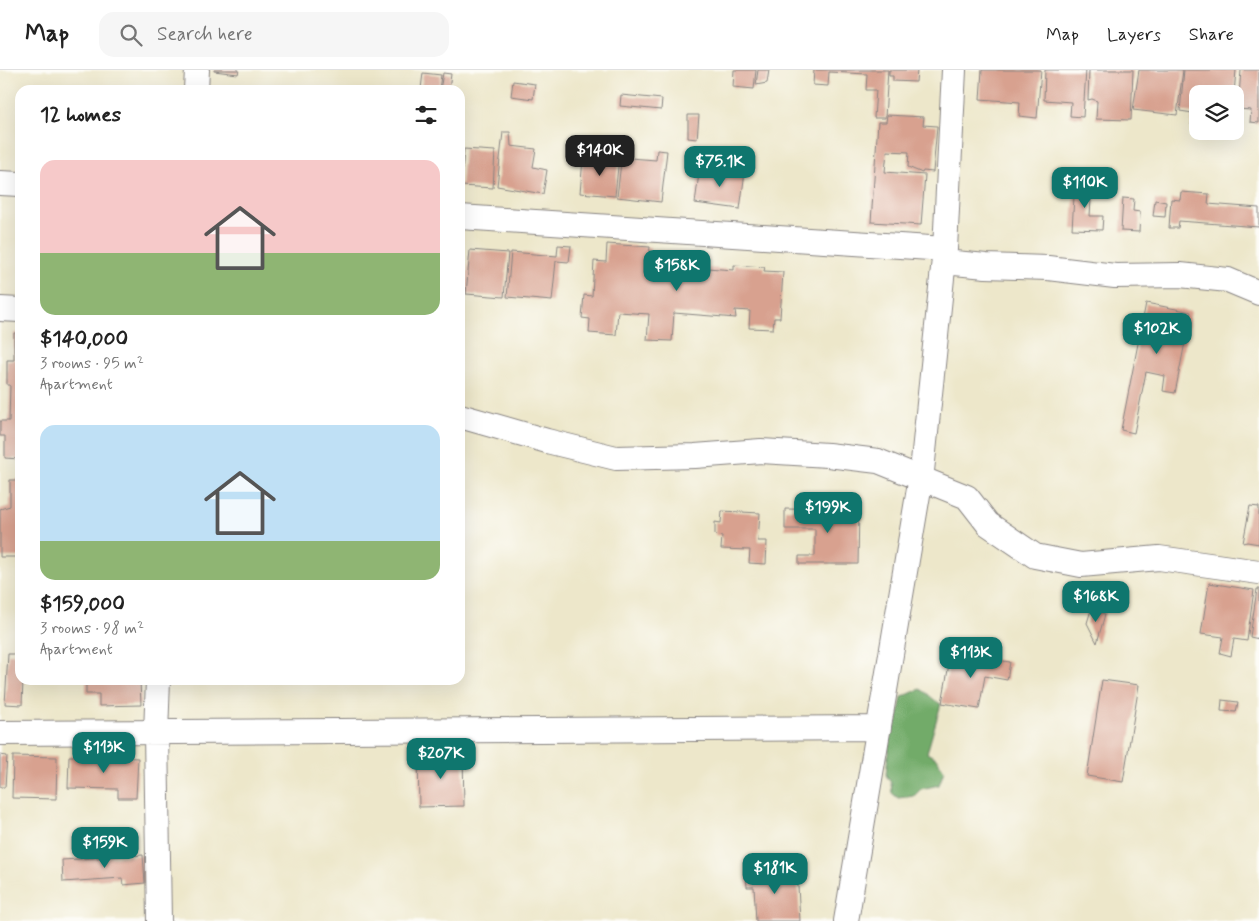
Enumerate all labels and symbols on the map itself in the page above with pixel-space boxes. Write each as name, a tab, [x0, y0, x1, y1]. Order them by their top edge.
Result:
pin: $140K	[565, 134, 635, 177]
pin: $75.1K	[679, 146, 761, 188]
pin: $110K	[1050, 166, 1120, 209]
pin: $158K	[642, 250, 712, 292]
pin: $102K	[1122, 312, 1192, 355]
pin: $199K	[793, 492, 863, 534]
pin: $168K	[1061, 580, 1131, 623]
pin: $113K	[936, 636, 1006, 679]
pin: $113K	[69, 732, 139, 774]
pin: $207K	[406, 738, 476, 780]
pin: $159K	[70, 826, 140, 869]
pin: $181K	[740, 852, 810, 895]

